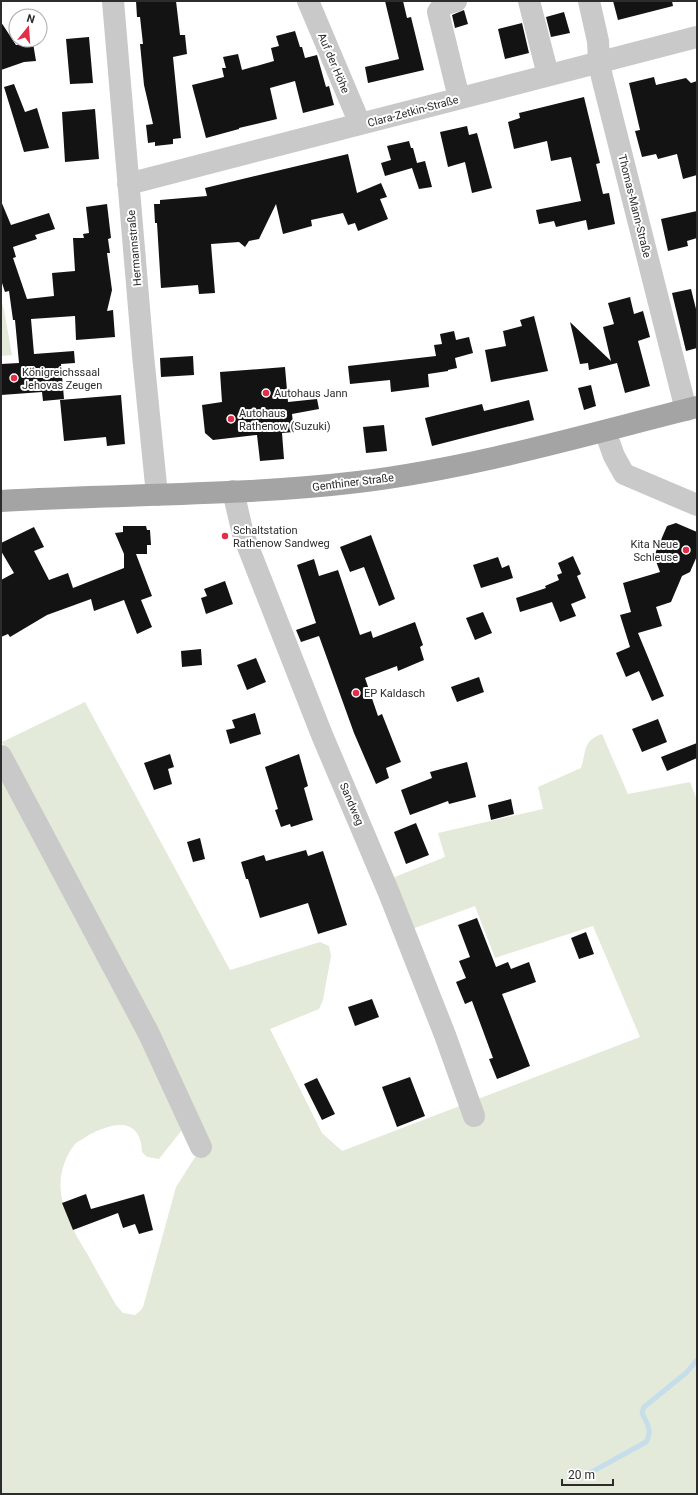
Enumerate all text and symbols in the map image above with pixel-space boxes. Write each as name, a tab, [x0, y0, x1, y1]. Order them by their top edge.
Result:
north arrow	[8, 8, 48, 48]
text: N	[25, 12, 37, 26]
street label: Auf der Höhe	[315, 31, 352, 95]
street label: Clara-Zetkin-Straße	[366, 93, 460, 130]
street label: Thomas-Mann-Straße	[615, 153, 654, 259]
street label: Hermannstraße	[125, 209, 144, 287]
place label: Königreichssaal Jehovas Zeugen	[22, 366, 102, 392]
marker: Königreichssaal Jehovas Zeugen	[9, 373, 19, 383]
place label: Autohaus Jann	[274, 387, 348, 400]
marker: Autohaus Jann	[261, 388, 271, 398]
place label: Autohaus Rathenow (Suzuki)	[239, 407, 331, 433]
marker: Autohaus Rathenow (Suzuki)	[226, 414, 236, 424]
street label: Genthiner Straße	[312, 471, 395, 494]
place label: Schaltstation Rathenow Sandweg	[233, 524, 330, 550]
marker: Schaltstation Rathenow Sandweg	[220, 531, 230, 541]
place label: Kita Neue Schleuse	[631, 538, 678, 564]
marker: Kita Neue Schleuse	[681, 545, 691, 555]
place label: EP Kaldasch	[364, 687, 425, 700]
marker: EP Kaldasch	[351, 688, 361, 698]
street label: Sandweg	[337, 781, 366, 827]
scale bar	[562, 1461, 613, 1487]
text: 20 m	[568, 1468, 595, 1482]

